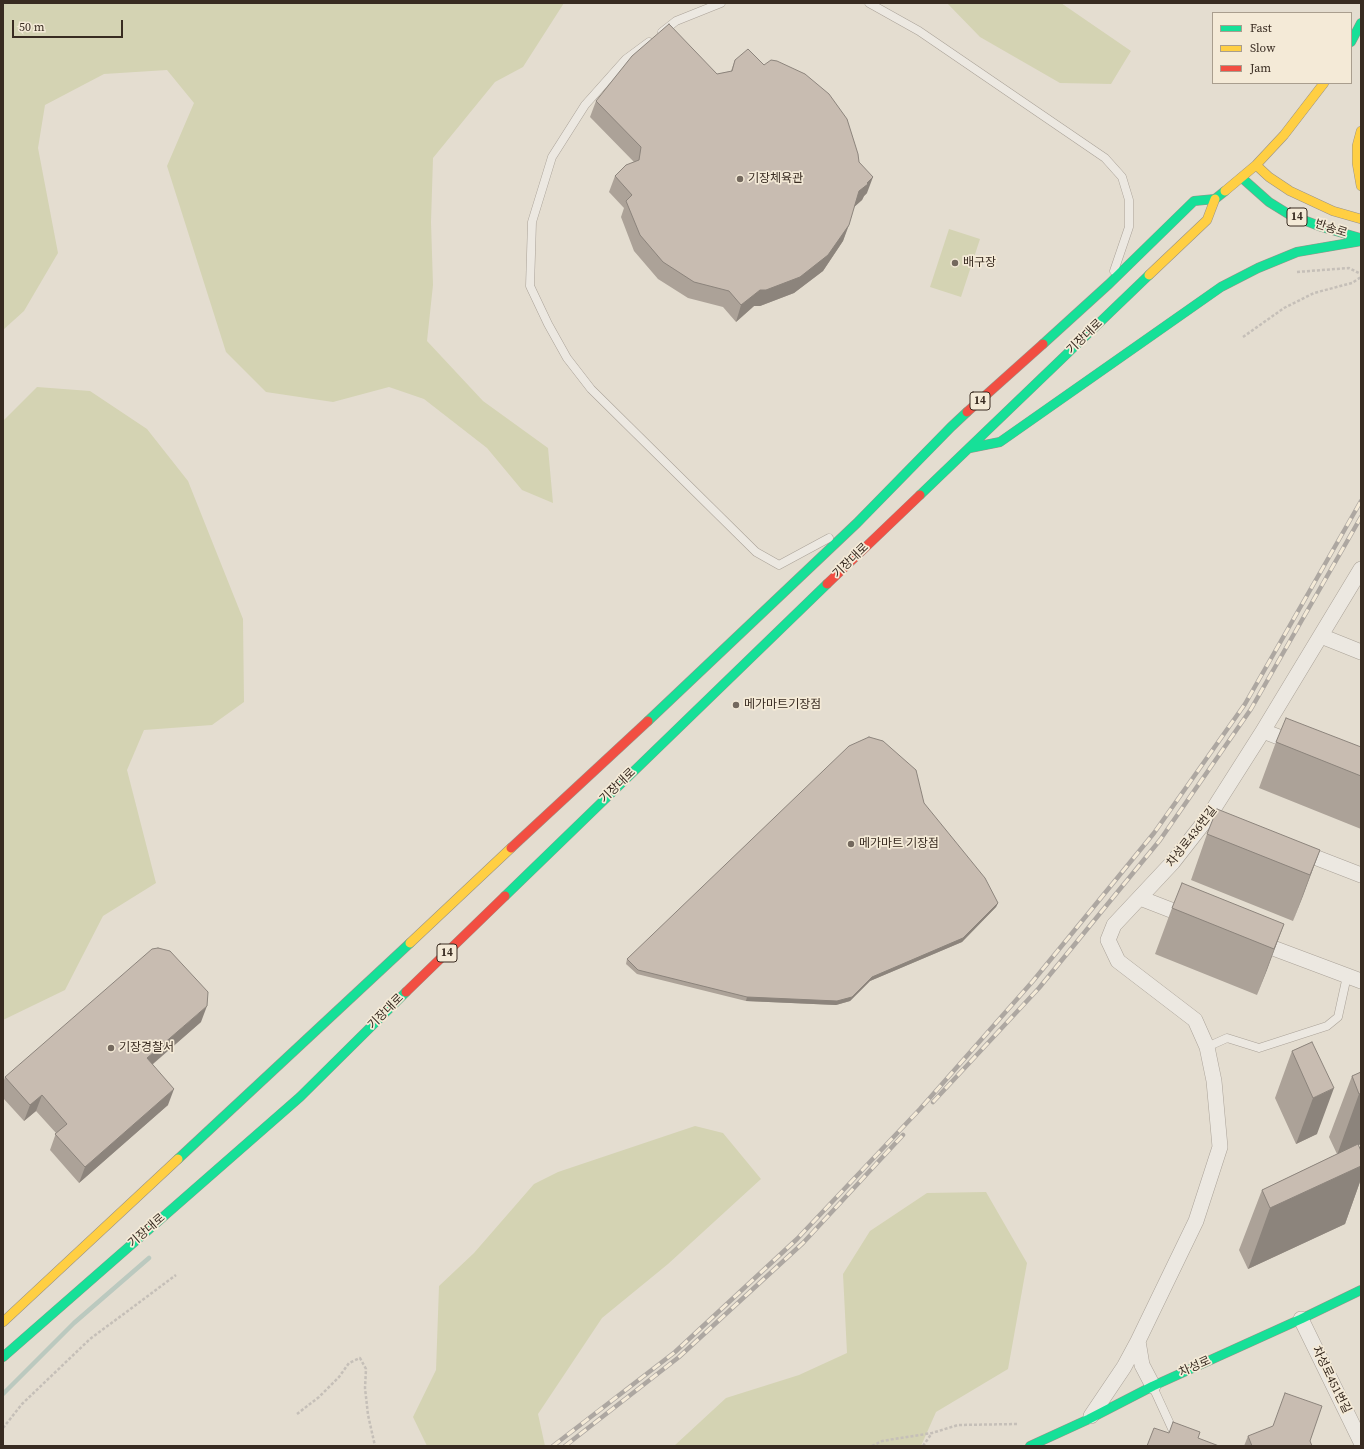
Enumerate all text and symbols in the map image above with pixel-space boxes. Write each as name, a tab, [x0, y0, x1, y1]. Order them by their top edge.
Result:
scale bar	[14, 12, 125, 38]
legend	[1212, 12, 1352, 84]
text: 50 m	[19, 19, 45, 35]
text: Fast	[1250, 20, 1272, 36]
text: Slow	[1250, 40, 1275, 56]
text: Jam	[1250, 60, 1271, 76]
place label: 기장체육관	[748, 172, 803, 186]
marker: 기장체육관	[735, 174, 745, 184]
road number: 14	[1287, 208, 1307, 226]
street label: 반송로	[1313, 217, 1349, 241]
place label: 배구장	[963, 256, 996, 270]
marker: 배구장	[950, 258, 960, 268]
street label: 기장대로	[1064, 316, 1106, 358]
road number: 14	[970, 392, 990, 410]
street label: 기장대로	[830, 540, 872, 582]
place label: 메가마트기장점	[744, 698, 821, 712]
marker: 메가마트기장점	[731, 700, 741, 710]
street label: 기장대로	[597, 765, 639, 807]
street label: 차성로436번길	[1164, 804, 1220, 870]
place label: 메가마트 기장점	[859, 837, 939, 851]
marker: 메가마트 기장점	[846, 839, 856, 849]
road number: 14	[437, 944, 457, 962]
street label: 기장대로	[365, 991, 407, 1033]
place label: 기장경찰서	[119, 1041, 174, 1055]
marker: 기장경찰서	[106, 1043, 116, 1053]
street label: 기장대로	[126, 1211, 168, 1251]
street label: 차성로451번길	[1308, 1344, 1354, 1416]
street label: 차성로	[1177, 1354, 1213, 1380]

